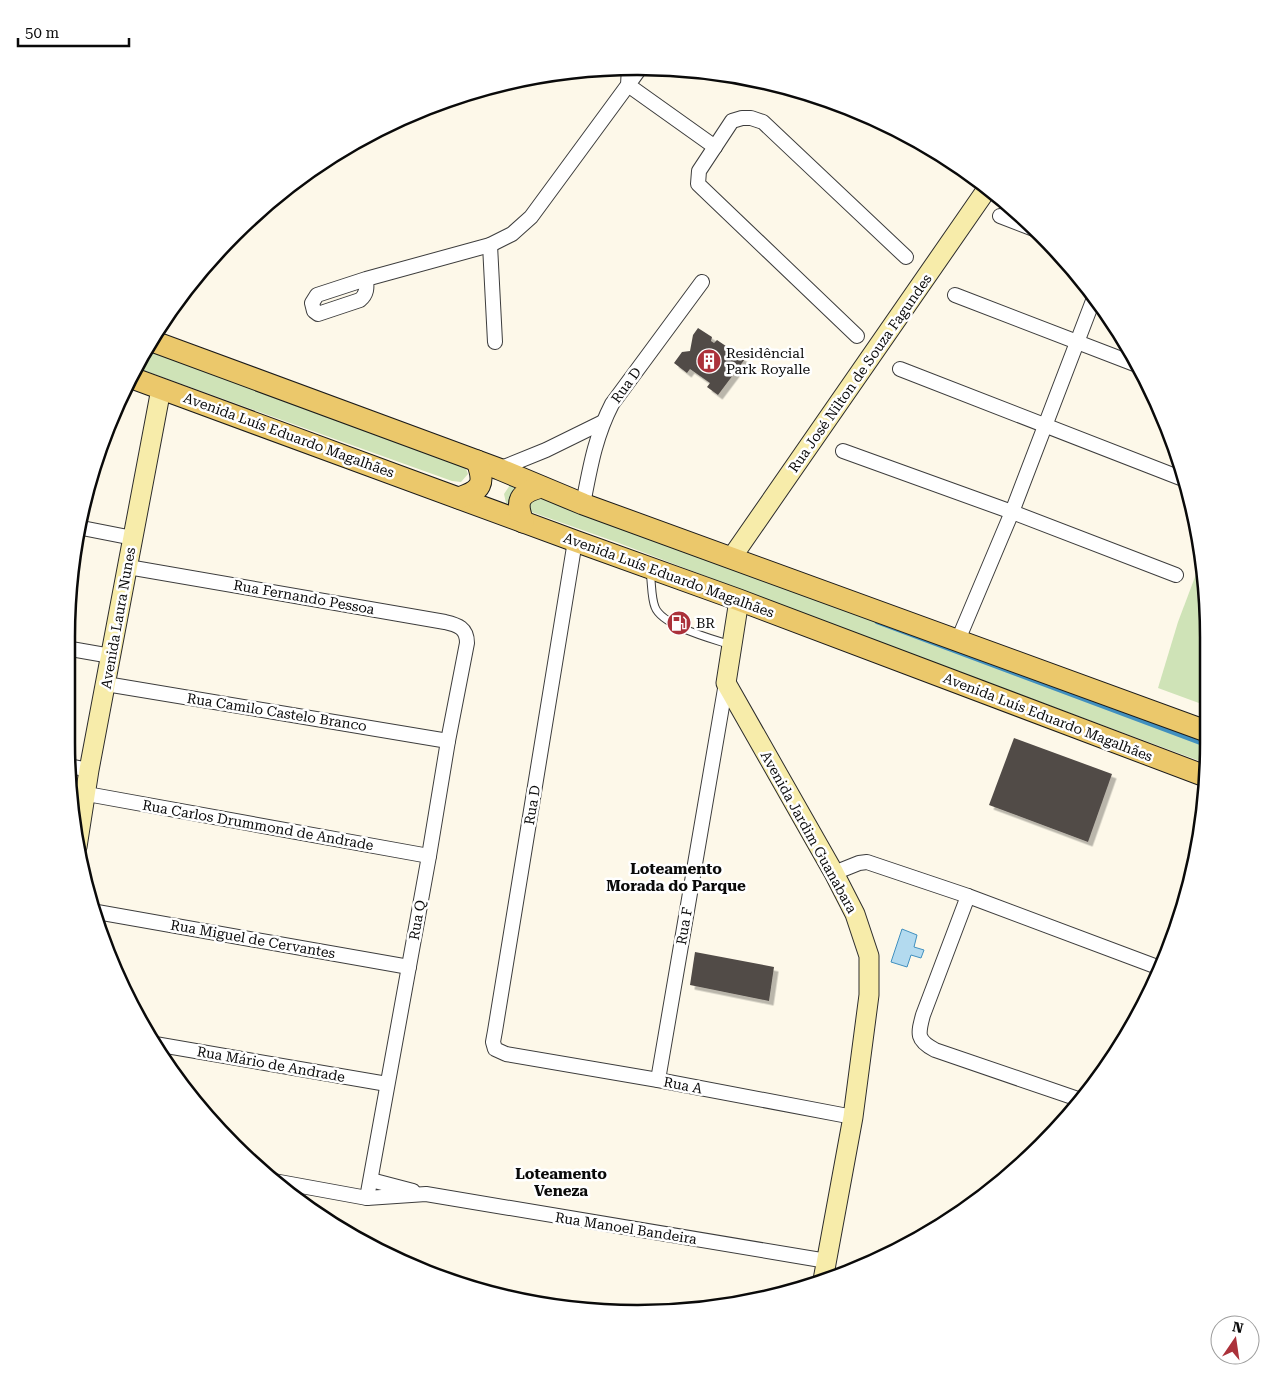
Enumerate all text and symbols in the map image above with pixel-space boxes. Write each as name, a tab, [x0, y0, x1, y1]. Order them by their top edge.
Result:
scale bar	[18, 15, 129, 47]
text: 50 m	[25, 24, 60, 42]
street label: Rua José Nilton de Souza Fagundes	[785, 271, 935, 475]
place label: Residêncial Park Royalle	[726, 345, 810, 377]
building icon: Residêncial Park Royalle	[696, 348, 722, 374]
street label: Rua D	[608, 364, 644, 406]
street label: Avenida Luís Eduardo Magalhães	[182, 389, 397, 481]
street label: Avenida Luís Eduardo Magalhães	[562, 529, 777, 621]
street label: Avenida Laura Nunes	[98, 546, 138, 690]
street label: Rua Fernando Pessoa	[232, 577, 376, 617]
fuel station icon: BR	[666, 610, 692, 636]
place label: BR	[696, 615, 715, 631]
street label: Avenida Luís Eduardo Magalhães	[941, 670, 1155, 765]
street label: Rua Camilo Castelo Branco	[186, 690, 368, 734]
street label: Avenida Jardim Guanabara	[758, 748, 861, 916]
street label: Rua D	[521, 784, 543, 826]
street label: Rua Carlos Drummond de Andrade	[141, 797, 375, 853]
district label: Loteamento Morada do Parque	[606, 860, 746, 895]
street label: Rua Q	[406, 899, 428, 941]
street label: Rua F	[673, 906, 695, 946]
street label: Rua Miguel de Cervantes	[169, 917, 337, 961]
street label: Rua Mário de Andrade	[196, 1043, 347, 1085]
street label: Rua A	[662, 1073, 704, 1097]
district label: Loteamento Veneza	[515, 1165, 607, 1200]
street label: Rua Manoel Bandeira	[554, 1209, 698, 1247]
north arrow	[1210, 1315, 1260, 1365]
text: N	[1231, 1318, 1245, 1336]

